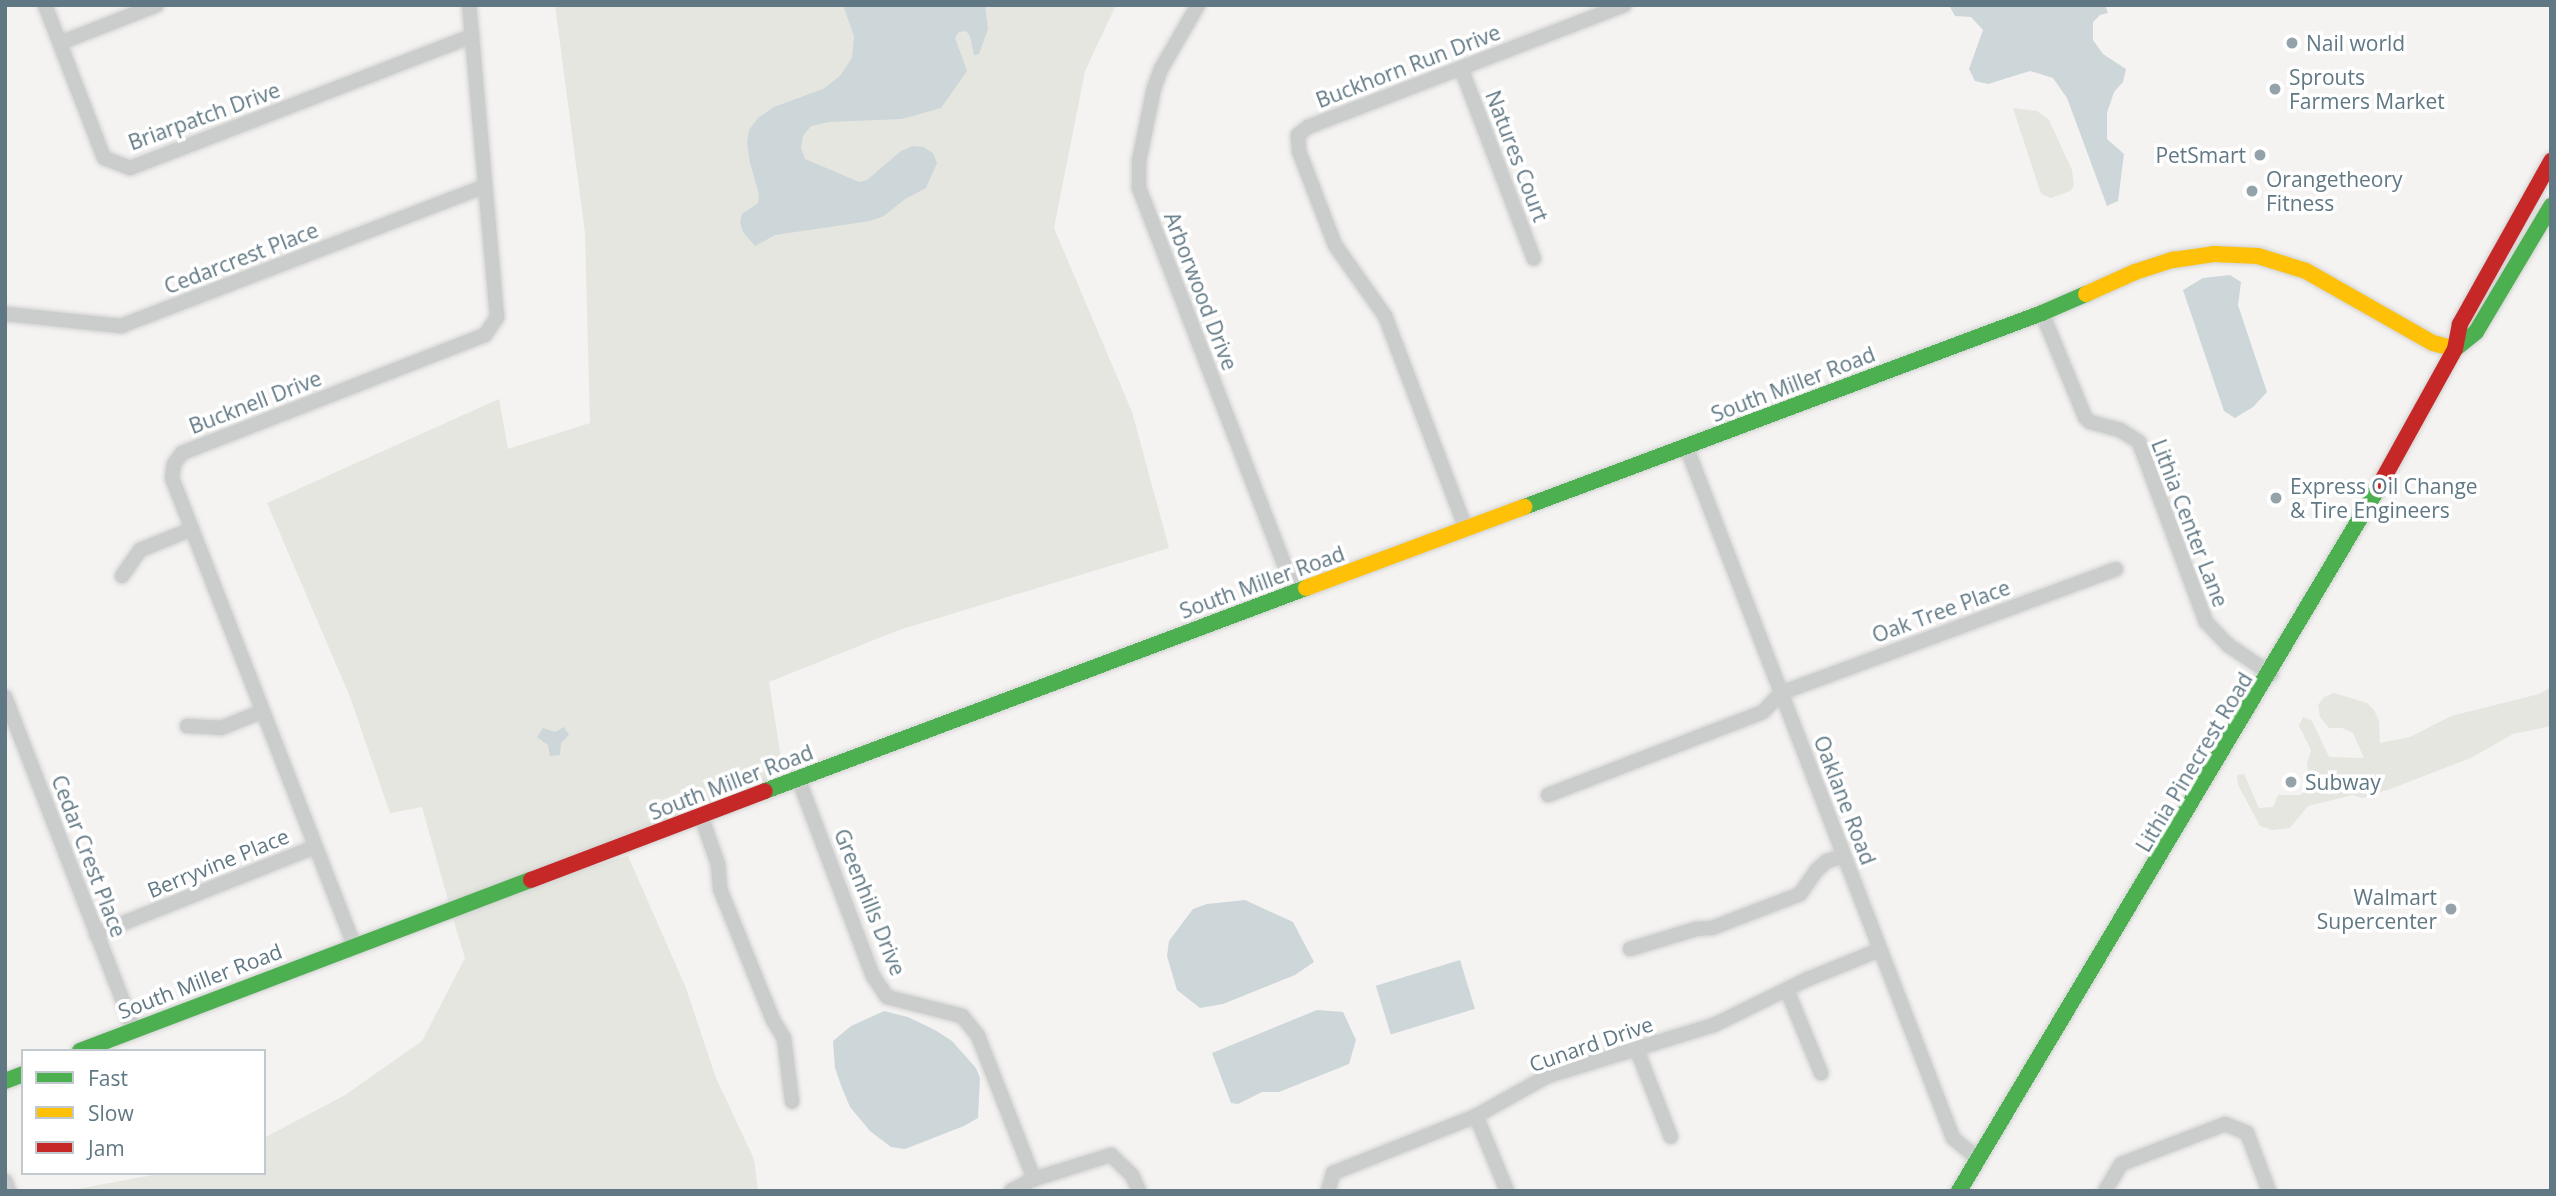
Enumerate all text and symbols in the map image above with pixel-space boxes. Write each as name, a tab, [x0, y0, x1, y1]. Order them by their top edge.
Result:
street label: Buckhorn Run Drive	[1312, 19, 1504, 113]
place label: Nail world	[2306, 30, 2405, 56]
marker: Nail world	[2284, 35, 2300, 51]
place label: Sprouts Farmers Market	[2289, 64, 2445, 114]
street label: Briarpatch Drive	[125, 77, 283, 155]
marker: Sprouts Farmers Market	[2267, 81, 2283, 97]
street label: Natures Court	[1480, 87, 1554, 225]
place label: PetSmart	[2155, 142, 2246, 168]
marker: PetSmart	[2252, 147, 2268, 163]
place label: Orangetheory Fitness	[2266, 166, 2403, 216]
marker: Orangetheory Fitness	[2244, 183, 2260, 199]
street label: Arborwood Drive	[1159, 208, 1243, 374]
street label: Cedarcrest Place	[160, 217, 322, 299]
street label: South Miller Road	[1707, 341, 1879, 427]
street label: Bucknell Drive	[185, 365, 325, 439]
street label: Lithia Center Lane	[2146, 436, 2234, 610]
place label: Express Oil Change & Tire Engineers	[2290, 473, 2478, 523]
marker: Express Oil Change & Tire Engineers	[2268, 490, 2284, 506]
street label: South Miller Road	[1176, 540, 1348, 624]
street label: Oak Tree Place	[1868, 574, 2014, 648]
street label: Lithia Pinecrest Road	[2130, 668, 2258, 856]
street label: Oaklane Road	[1809, 732, 1881, 868]
street label: South Miller Road	[645, 739, 817, 825]
place label: Subway	[2305, 769, 2381, 795]
street label: Cedar Crest Place	[46, 771, 132, 941]
marker: Subway	[2283, 774, 2299, 790]
street label: Berryvine Place	[144, 823, 292, 903]
street label: Greenhills Drive	[829, 825, 911, 979]
place label: Walmart Supercenter	[2317, 884, 2437, 934]
marker: Walmart Supercenter	[2443, 901, 2459, 917]
street label: South Miller Road	[114, 938, 286, 1024]
street label: Cunard Drive	[1526, 1011, 1656, 1077]
legend	[21, 1049, 266, 1175]
text: Fast	[88, 1064, 128, 1092]
text: Slow	[88, 1099, 134, 1127]
text: Jam	[88, 1134, 125, 1162]

